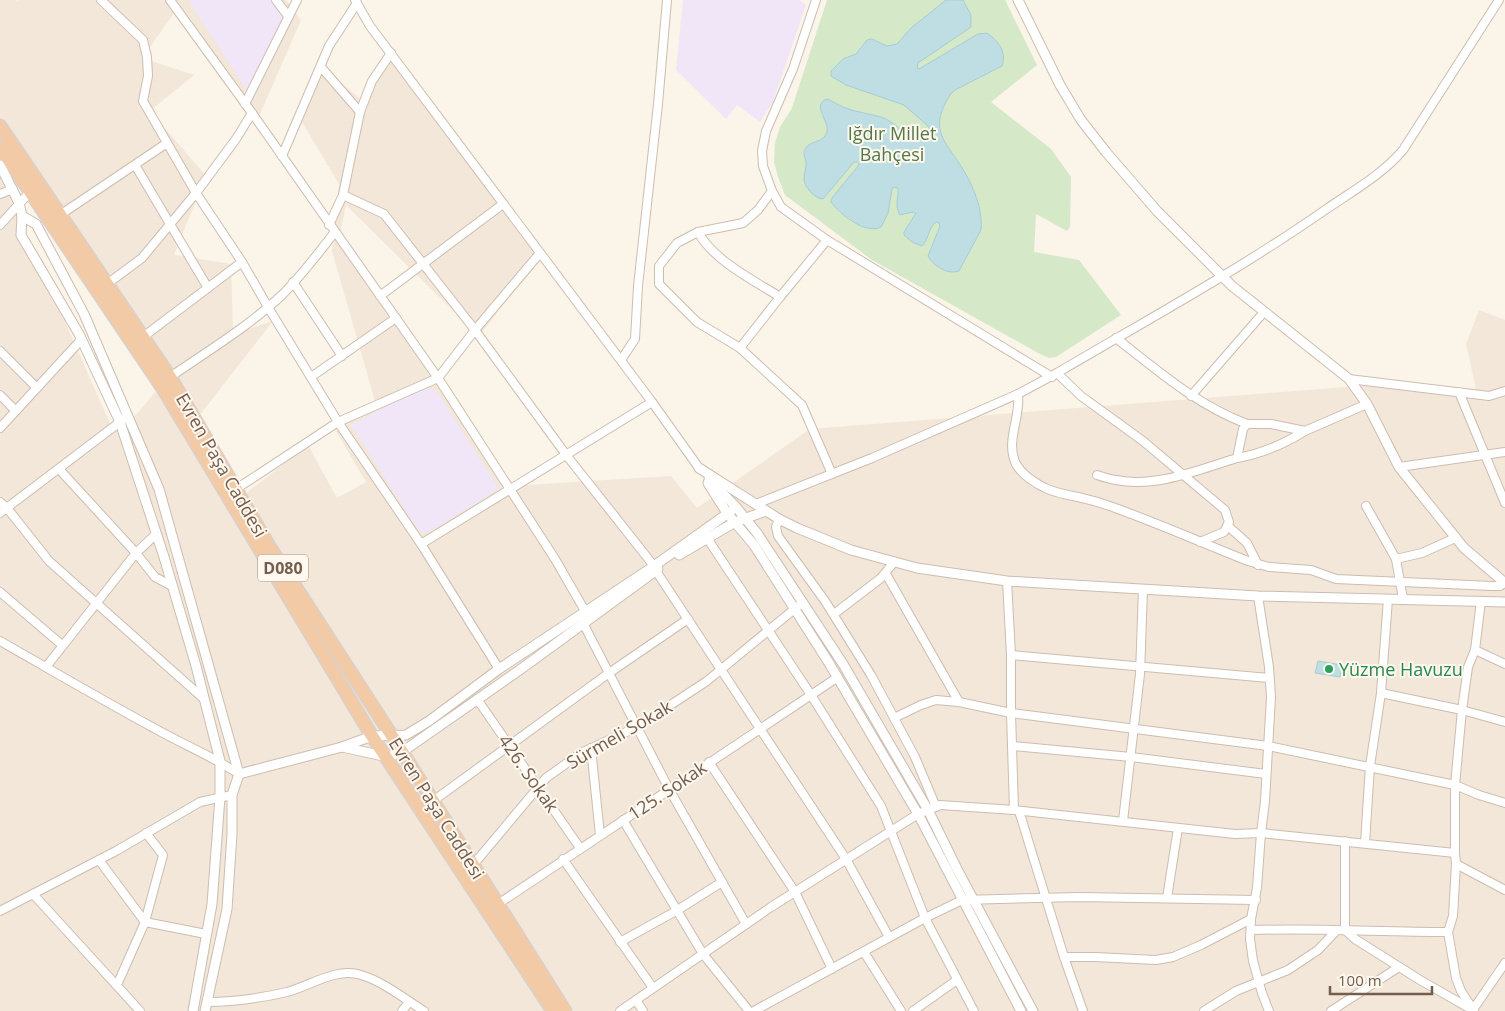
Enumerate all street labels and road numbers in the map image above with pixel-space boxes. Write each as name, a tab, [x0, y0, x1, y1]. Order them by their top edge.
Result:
street label: Evren Paşa Caddesi	[171, 388, 273, 542]
road number: D080	[258, 554, 308, 582]
street label: Sürmeli Sokak	[562, 694, 677, 774]
street label: 426. Sokak	[493, 729, 565, 817]
street label: Evren Paşa Caddesi	[384, 733, 490, 883]
street label: 125. Sokak	[623, 755, 711, 825]

